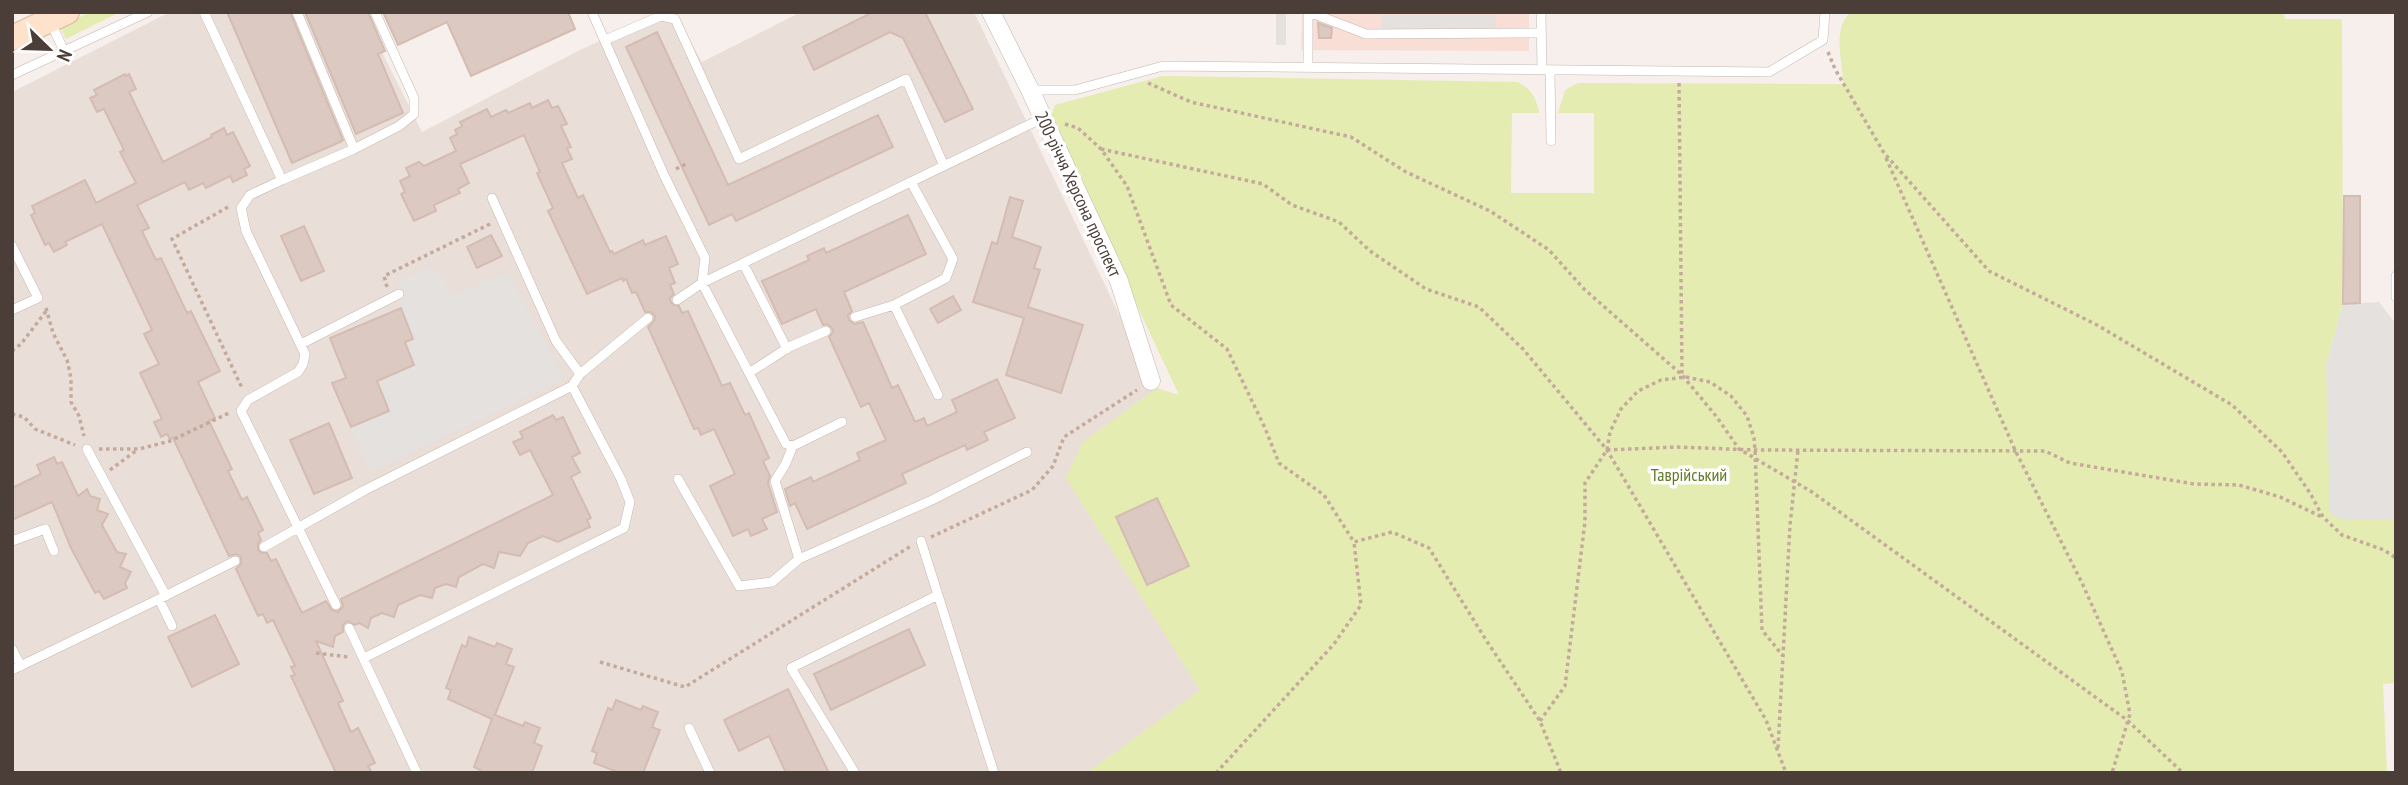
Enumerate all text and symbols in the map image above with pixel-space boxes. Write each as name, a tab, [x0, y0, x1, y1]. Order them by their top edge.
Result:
north arrow	[14, 14, 84, 84]
text: N	[52, 46, 78, 65]
street label: 200-річчя Херсона проспект	[1030, 107, 1127, 280]
park label: Таврійський	[1651, 463, 1727, 486]

